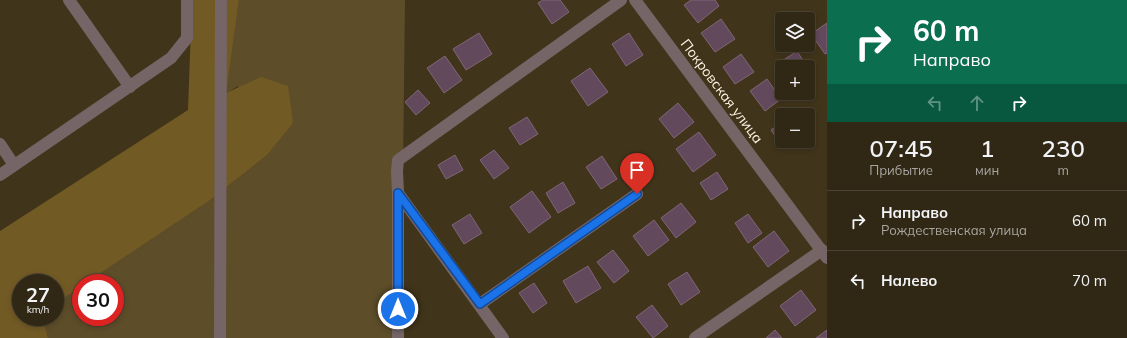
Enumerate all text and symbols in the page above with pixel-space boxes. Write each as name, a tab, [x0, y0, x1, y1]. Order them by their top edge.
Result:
map controls	[775, 12, 815, 148]
button: layers	[775, 12, 815, 52]
text: 60 m	[913, 13, 979, 48]
icon: right	[847, 16, 899, 68]
street label: Покровская улица	[677, 35, 767, 147]
text: Направо	[913, 48, 991, 71]
button: +	[775, 60, 815, 100]
icon: left	[924, 92, 946, 114]
icon: ahead	[966, 92, 988, 114]
icon: right	[1008, 92, 1030, 114]
button: −	[775, 108, 815, 148]
text: 07:45	[869, 133, 933, 163]
text: 1	[980, 133, 994, 163]
text: 230	[1042, 133, 1085, 163]
pin	[620, 153, 654, 194]
icon: arrive	[626, 159, 648, 181]
text: Прибытие	[869, 162, 933, 178]
text: мин	[975, 162, 999, 178]
text: m	[1057, 162, 1069, 178]
text: Направо	[881, 203, 948, 222]
icon: right	[847, 210, 869, 232]
text: 60 m	[1072, 211, 1107, 230]
text: Рождественская улица	[881, 222, 1027, 238]
icon: left	[847, 270, 869, 292]
text: Налево	[881, 271, 937, 290]
text: 70 m	[1072, 271, 1107, 290]
speed limit sign: 30	[72, 274, 124, 326]
text: 27	[26, 282, 50, 307]
position arrow	[377, 288, 419, 330]
text: km/h	[27, 303, 49, 316]

